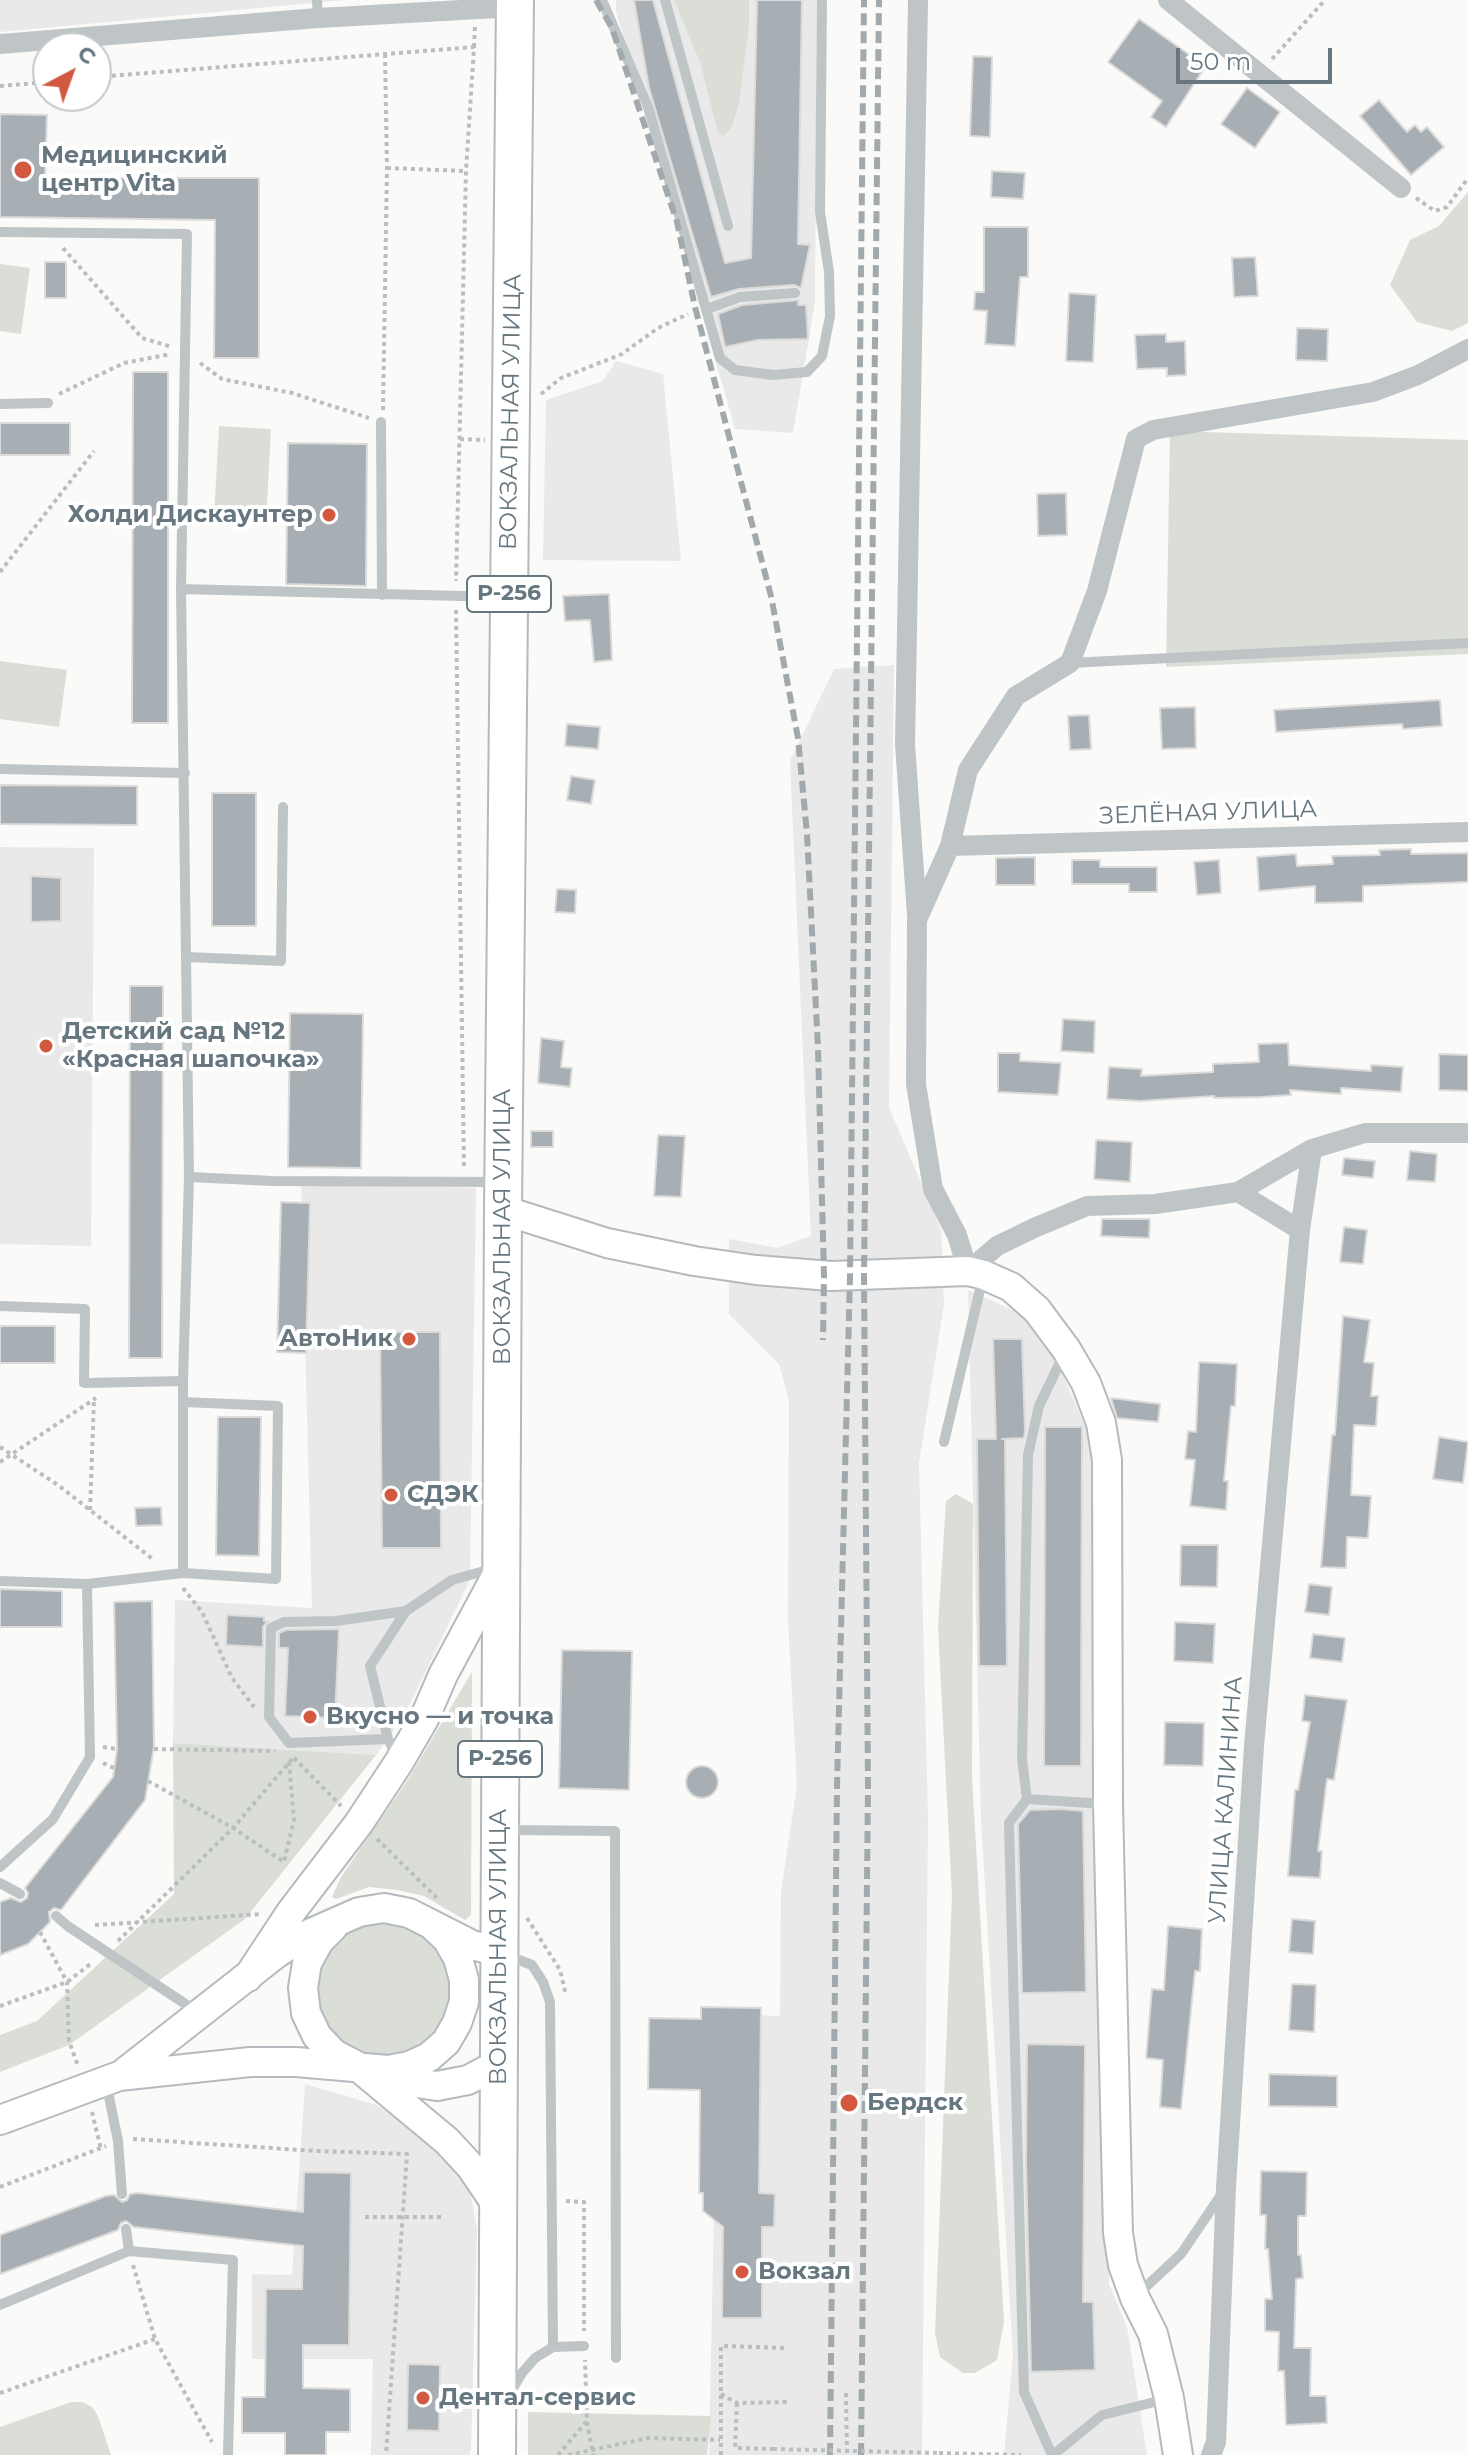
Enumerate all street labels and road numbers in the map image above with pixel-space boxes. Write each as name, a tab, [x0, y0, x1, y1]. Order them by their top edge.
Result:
street label: ВОКЗАЛЬНАЯ УЛИЦА	[494, 274, 528, 550]
road number: Р-256	[467, 576, 551, 612]
street label: ЗЕЛЁНАЯ УЛИЦА	[1099, 795, 1317, 831]
street label: ВОКЗАЛЬНАЯ УЛИЦА	[489, 1089, 517, 1365]
street label: УЛИЦА КАЛИНИНА	[1203, 1675, 1249, 1925]
road number: Р-256	[458, 1741, 542, 1777]
street label: ВОКЗАЛЬНАЯ УЛИЦА	[485, 1809, 513, 2085]

